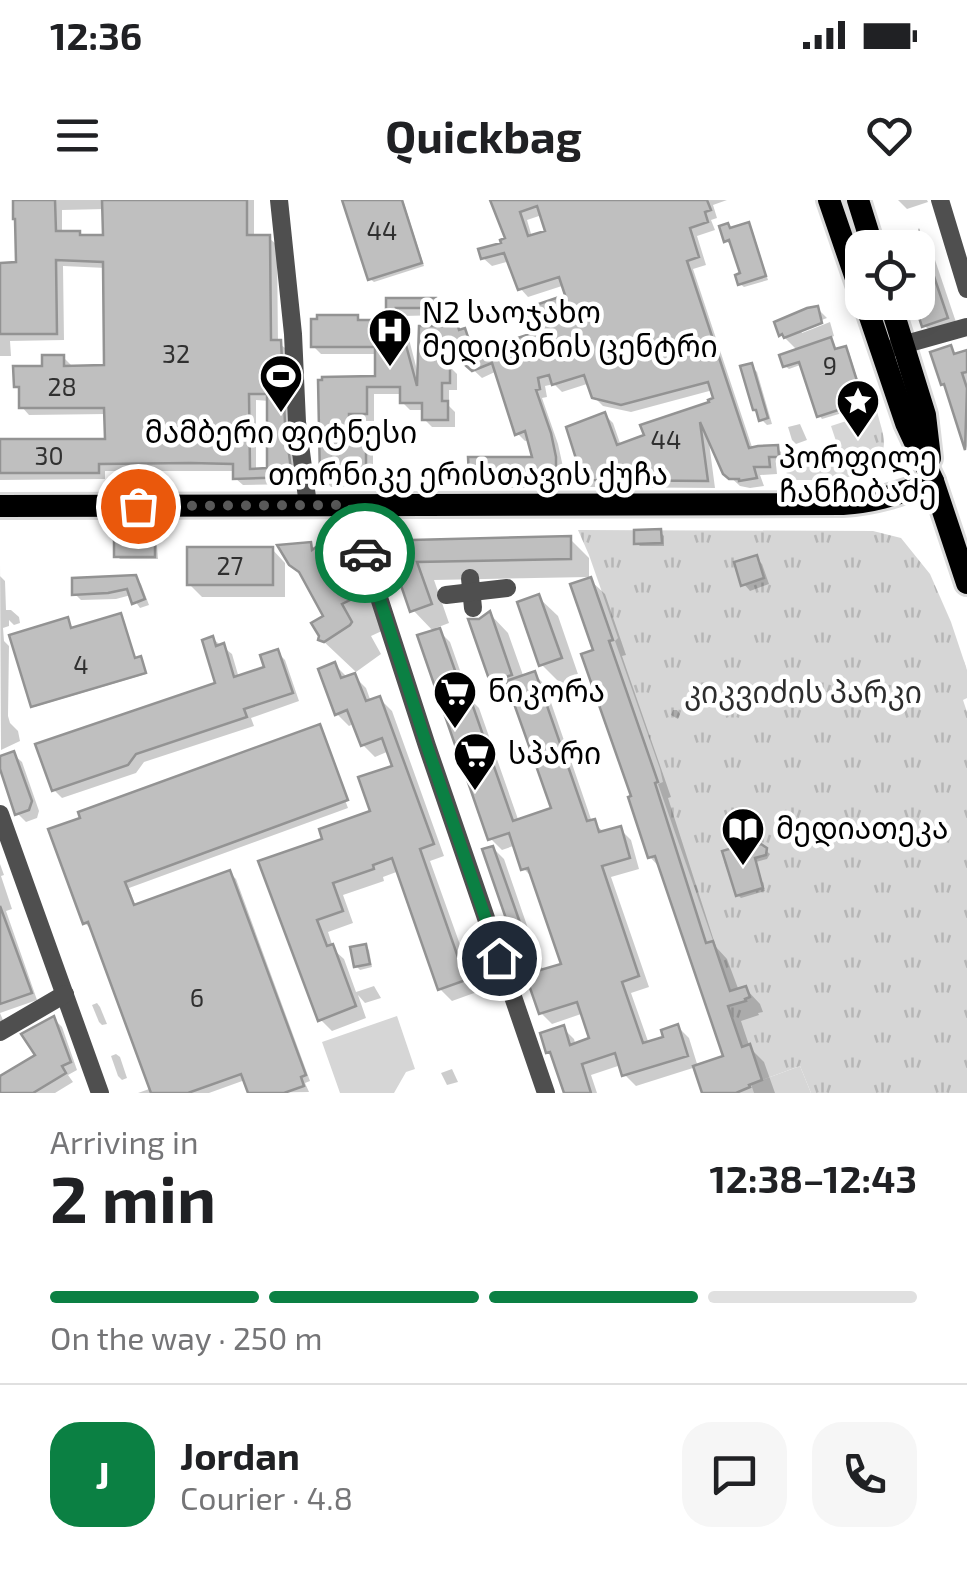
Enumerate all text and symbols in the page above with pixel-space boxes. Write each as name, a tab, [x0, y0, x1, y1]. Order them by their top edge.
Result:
text: 12:36	[50, 12, 142, 58]
icon: menu	[50, 108, 105, 163]
text: Quickbag	[385, 108, 582, 162]
icon: heart	[862, 108, 917, 163]
house number: 44	[367, 215, 397, 245]
map controls	[845, 230, 935, 320]
button: locate	[845, 230, 935, 320]
place label: N2 საოჯახო მედიცინის ცენტრი	[422, 293, 718, 365]
hospital icon: N2 საოჯახო მედიცინის ცენტრი	[367, 307, 413, 368]
house number: 32	[162, 338, 190, 368]
house number: 9	[823, 350, 837, 380]
sports icon: მამბერი ფიტნესი	[258, 353, 304, 414]
house number: 28	[47, 371, 77, 401]
place icon: პორფილე ჩანჩიბაძე	[835, 378, 881, 439]
place label: მამბერი ფიტნესი	[145, 413, 417, 451]
house number: 44	[651, 424, 681, 454]
place label: პორფილე ჩანჩიბაძე	[779, 438, 937, 510]
house number: 30	[35, 440, 63, 470]
street label: თორნიკე ერისთავის ქუჩა	[268, 455, 668, 493]
pin	[96, 464, 181, 549]
icon: bag	[111, 479, 166, 534]
courier	[315, 503, 415, 603]
icon: car	[338, 526, 393, 581]
house number: 27	[217, 550, 244, 580]
house number: 4	[73, 649, 89, 679]
supermarket icon: ნიკორა	[432, 669, 478, 730]
place label: ნიკორა	[488, 672, 605, 710]
park label: კიკვიძის პარკი	[684, 673, 922, 711]
supermarket icon: სპარი	[452, 731, 498, 792]
place label: სპარი	[508, 734, 601, 770]
library icon: მედიათეკა	[720, 806, 766, 867]
place label: მედიათეკა	[776, 809, 949, 847]
pin	[457, 916, 542, 1001]
icon: home	[472, 931, 527, 986]
house number: 6	[190, 982, 204, 1012]
text: Arriving in	[50, 1122, 199, 1160]
text: 12:38–12:43	[709, 1155, 917, 1201]
text: 2 min	[50, 1158, 216, 1236]
text: On the way · 250 m	[50, 1318, 322, 1356]
button: chat	[682, 1422, 787, 1527]
button: phone	[812, 1422, 917, 1527]
text: Jordan	[180, 1432, 300, 1478]
text: J	[95, 1451, 110, 1497]
text: Courier · 4.8	[180, 1478, 353, 1516]

